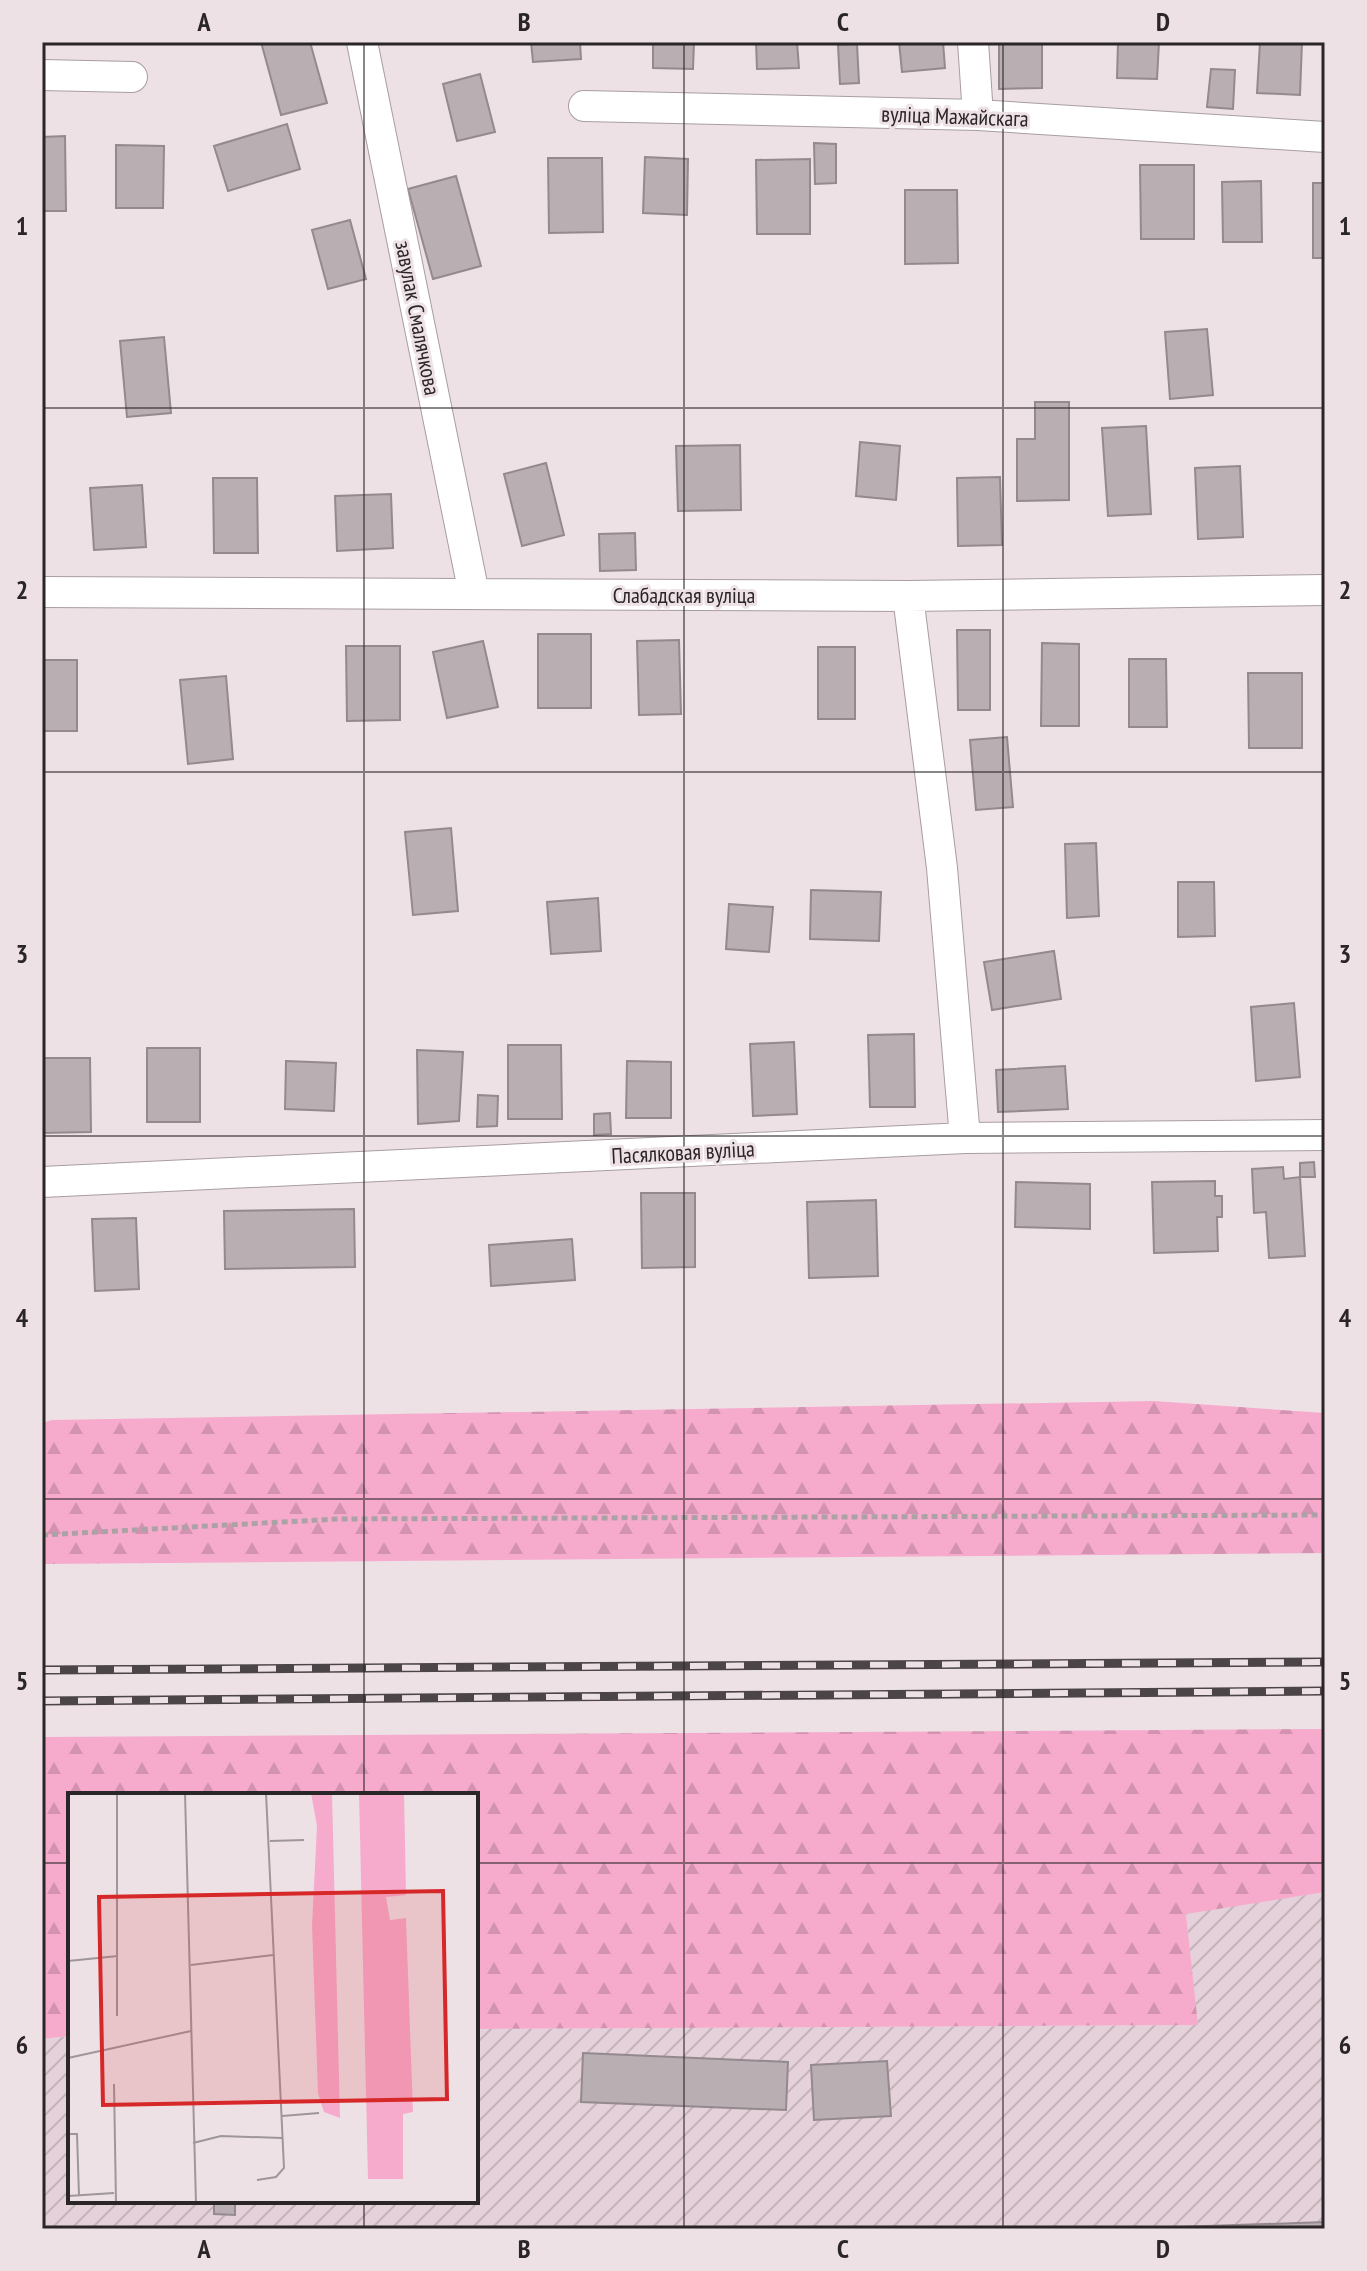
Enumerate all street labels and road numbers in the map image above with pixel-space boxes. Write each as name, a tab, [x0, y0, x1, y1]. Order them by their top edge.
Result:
street label: вуліца Мажайскага	[881, 99, 1029, 133]
street label: завулак Смалячкова	[389, 239, 447, 397]
street label: Слабадская вуліца	[613, 581, 755, 609]
street label: Пасялковая вуліца	[611, 1134, 755, 1170]

